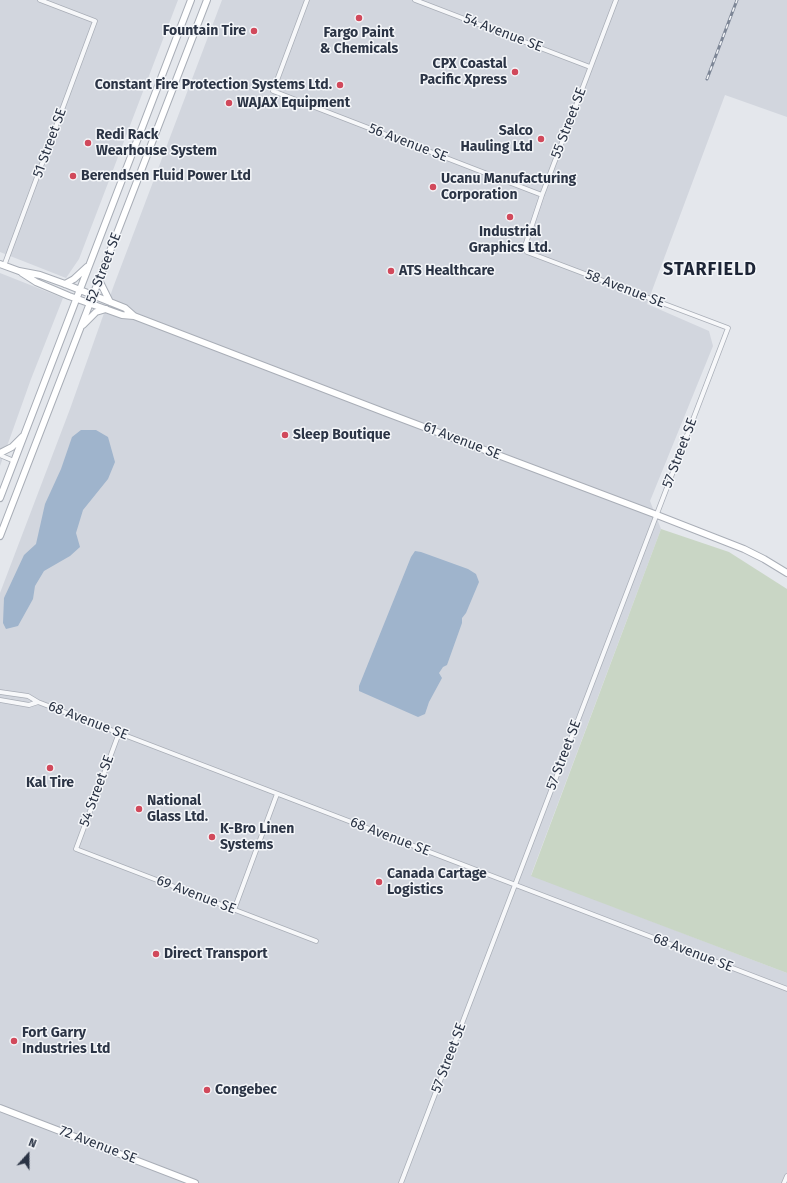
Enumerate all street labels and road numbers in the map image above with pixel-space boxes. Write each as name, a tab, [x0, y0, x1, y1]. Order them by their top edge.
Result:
street label: 54 Avenue SE	[461, 10, 545, 56]
street label: 55 Street SE	[548, 85, 590, 161]
street label: 51 Street SE	[30, 106, 70, 180]
street label: 56 Avenue SE	[366, 120, 450, 166]
street label: 52 Street SE	[83, 230, 125, 306]
street label: 58 Avenue SE	[583, 266, 667, 312]
street label: 57 Street SE	[659, 416, 701, 490]
street label: 61 Avenue SE	[421, 418, 503, 464]
street label: 68 Avenue SE	[46, 698, 130, 744]
street label: 57 Street SE	[543, 718, 585, 792]
street label: 54 Street SE	[76, 753, 118, 829]
street label: 68 Avenue SE	[348, 814, 432, 860]
street label: 69 Avenue SE	[154, 872, 238, 918]
street label: 68 Avenue SE	[651, 930, 735, 976]
street label: 57 Street SE	[428, 1021, 470, 1095]
street label: 72 Avenue SE	[57, 1122, 139, 1168]

